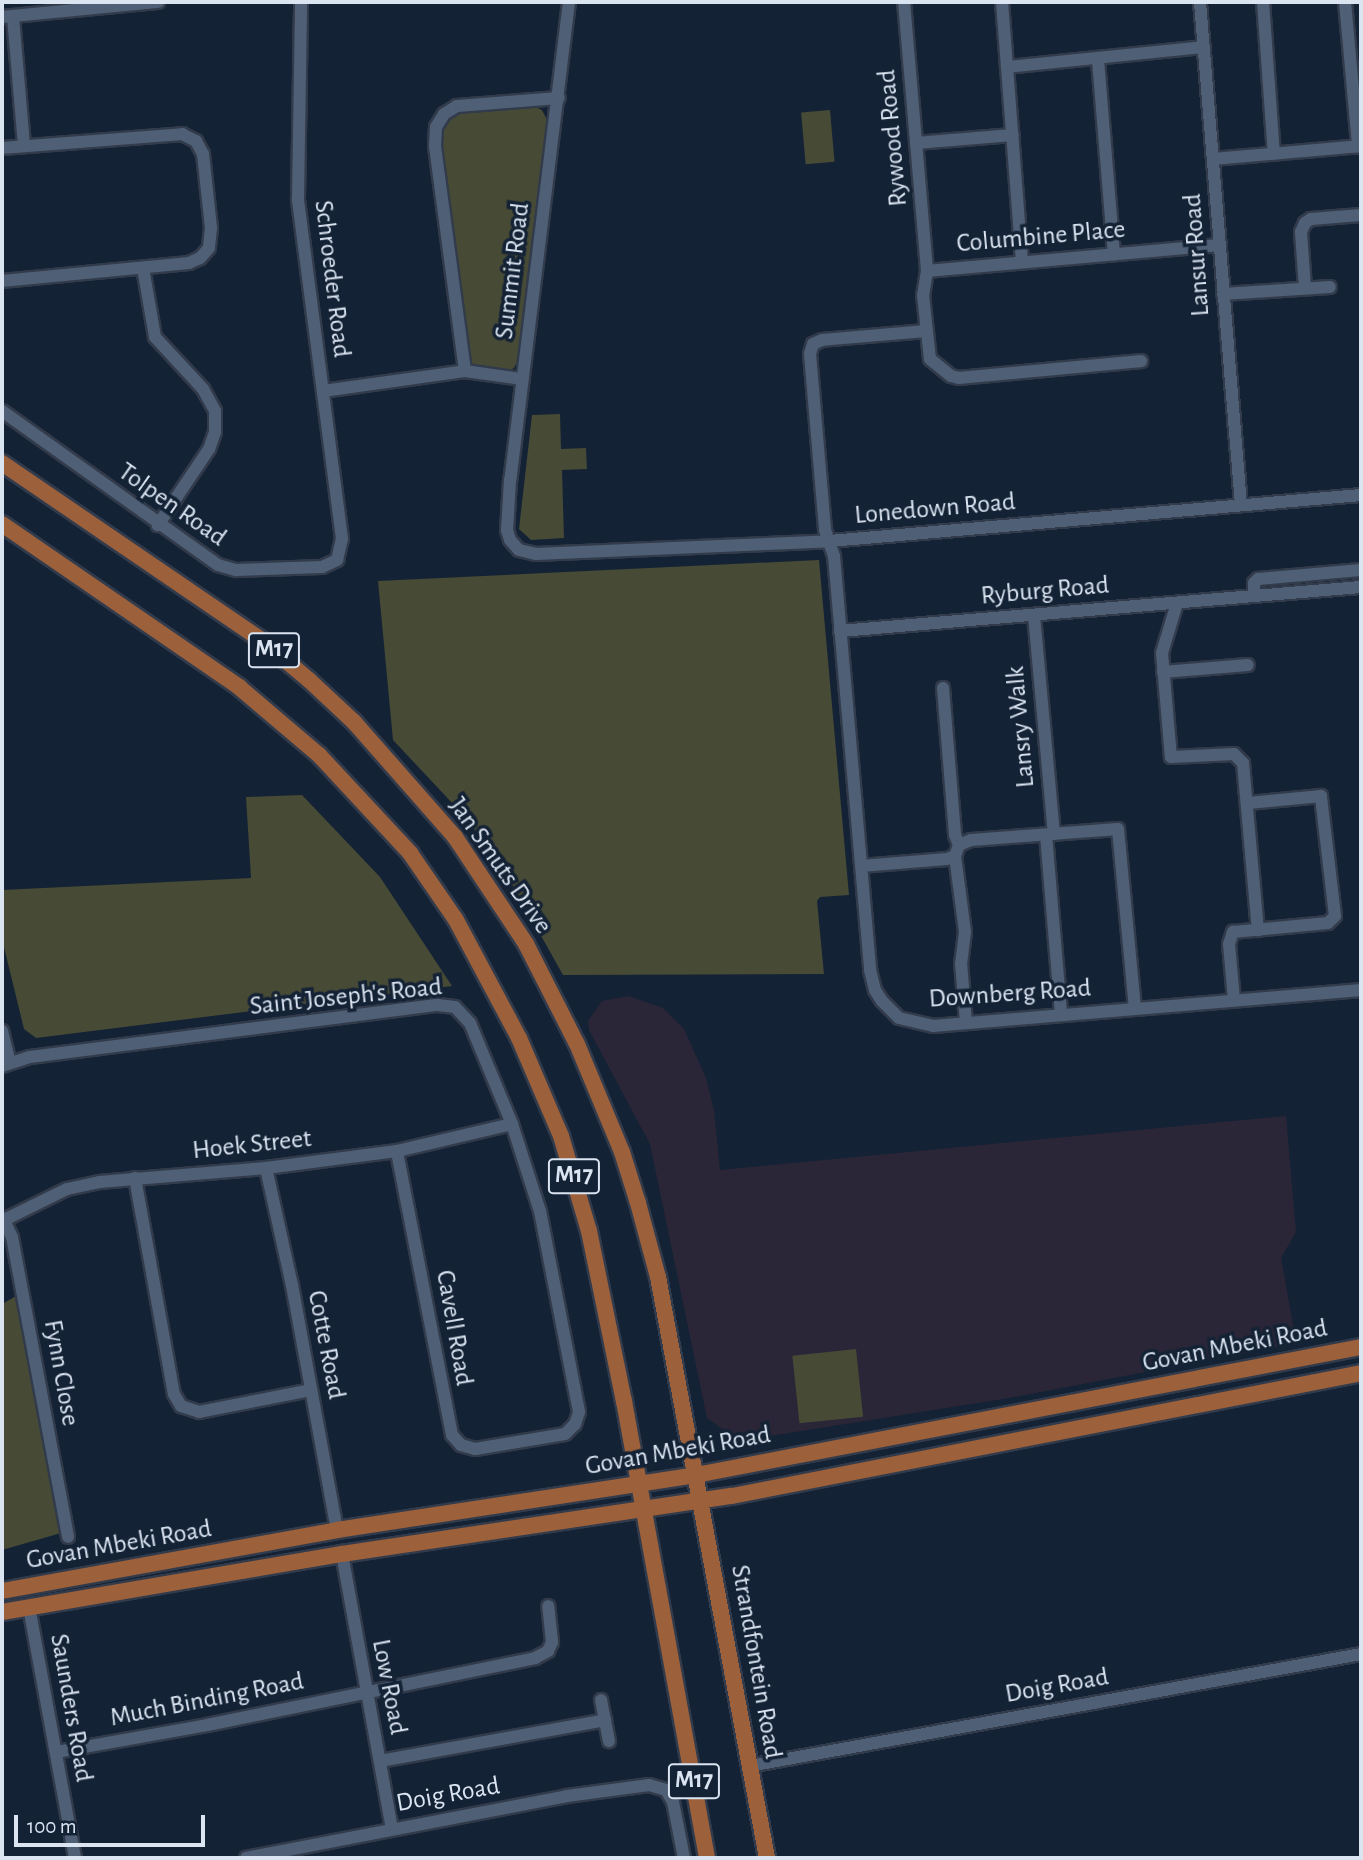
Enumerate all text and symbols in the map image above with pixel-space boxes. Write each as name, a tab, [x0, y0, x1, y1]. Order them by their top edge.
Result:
street label: Rywood Road	[871, 68, 915, 208]
street label: Lansur Road	[1177, 193, 1217, 317]
street label: Schroeder Road	[307, 199, 357, 359]
street label: Summit Road	[489, 201, 537, 341]
street label: Columbine Place	[955, 214, 1127, 260]
street label: Tolpen Road	[112, 456, 232, 554]
street label: Lonedown Road	[853, 486, 1017, 532]
street label: Ryburg Road	[980, 570, 1110, 612]
road number: M17	[248, 630, 300, 670]
street label: Lansry Walk	[1000, 665, 1042, 789]
street label: Jan Smuts Drive	[442, 792, 558, 940]
street label: Saint Joseph's Road	[248, 971, 444, 1023]
street label: Downberg Road	[928, 973, 1092, 1015]
street label: Hoek Street	[191, 1123, 313, 1167]
road number: M17	[548, 1156, 600, 1196]
street label: Cavell Road	[429, 1268, 479, 1388]
street label: Cotte Road	[300, 1288, 352, 1402]
street label: Govan Mbeki Road	[1140, 1313, 1330, 1379]
street label: Fynn Close	[36, 1318, 86, 1428]
street label: Govan Mbeki Road	[583, 1419, 773, 1483]
street label: Govan Mbeki Road	[24, 1513, 214, 1577]
street label: Strandfontein Road	[724, 1563, 788, 1761]
street label: Saunders Road	[43, 1632, 99, 1784]
street label: Low Road	[364, 1637, 414, 1737]
street label: Doig Road	[1003, 1662, 1111, 1710]
street label: Much Binding Road	[108, 1666, 306, 1734]
road number: M17	[668, 1760, 720, 1801]
street label: Doig Road	[394, 1771, 502, 1819]
scale bar	[18, 1800, 208, 1844]
text: 100 m	[27, 1816, 77, 1837]

